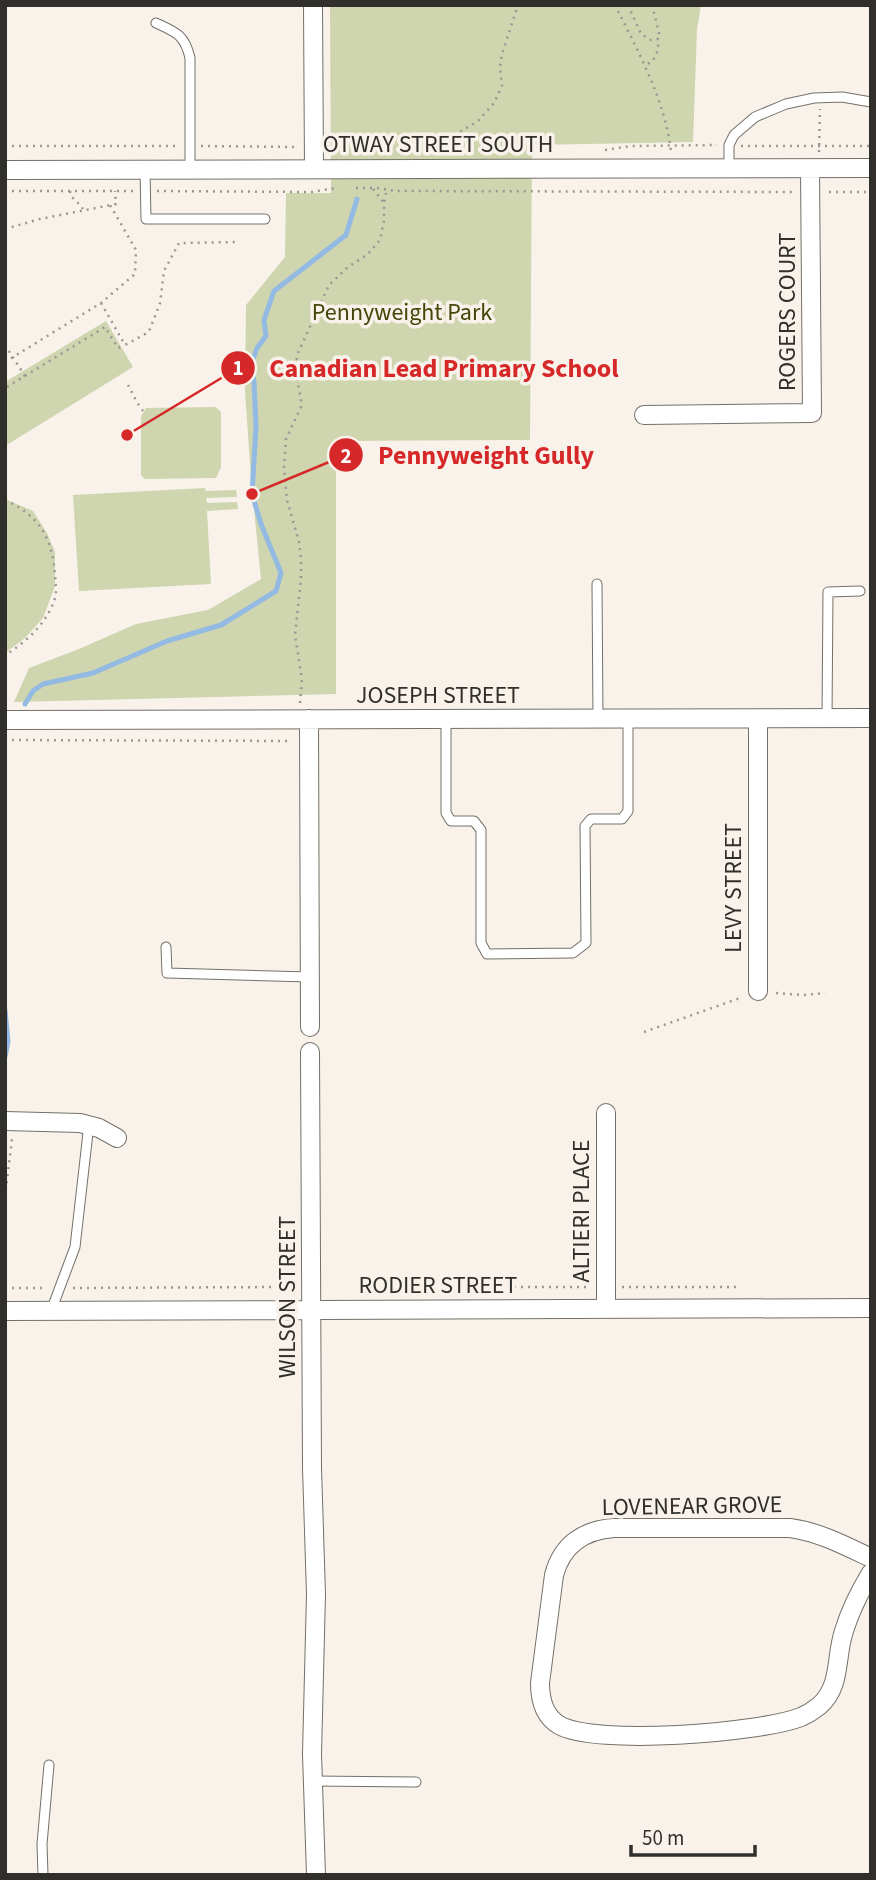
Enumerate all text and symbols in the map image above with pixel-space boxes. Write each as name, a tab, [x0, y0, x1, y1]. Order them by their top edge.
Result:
street label: OTWAY STREET SOUTH	[323, 127, 553, 162]
street label: ROGERS COURT	[770, 233, 805, 391]
park label: Pennyweight Park	[312, 295, 492, 330]
callout: Canadian Lead Primary School	[221, 344, 633, 391]
text: Canadian Lead Primary School	[269, 350, 619, 387]
text: 1	[232, 353, 244, 383]
callout: Pennyweight Gully	[329, 432, 608, 479]
text: Pennyweight Gully	[378, 437, 594, 474]
text: 2	[340, 441, 352, 471]
street label: JOSEPH STREET	[356, 678, 520, 713]
street label: LEVY STREET	[716, 823, 751, 953]
street label: ALTIERI PLACE	[564, 1140, 599, 1282]
street label: WILSON STREET	[270, 1216, 305, 1378]
street label: RODIER STREET	[359, 1268, 518, 1303]
street label: LOVENEAR GROVE	[601, 1487, 783, 1525]
scale bar	[631, 1814, 755, 1858]
text: 50 m	[642, 1823, 684, 1853]

